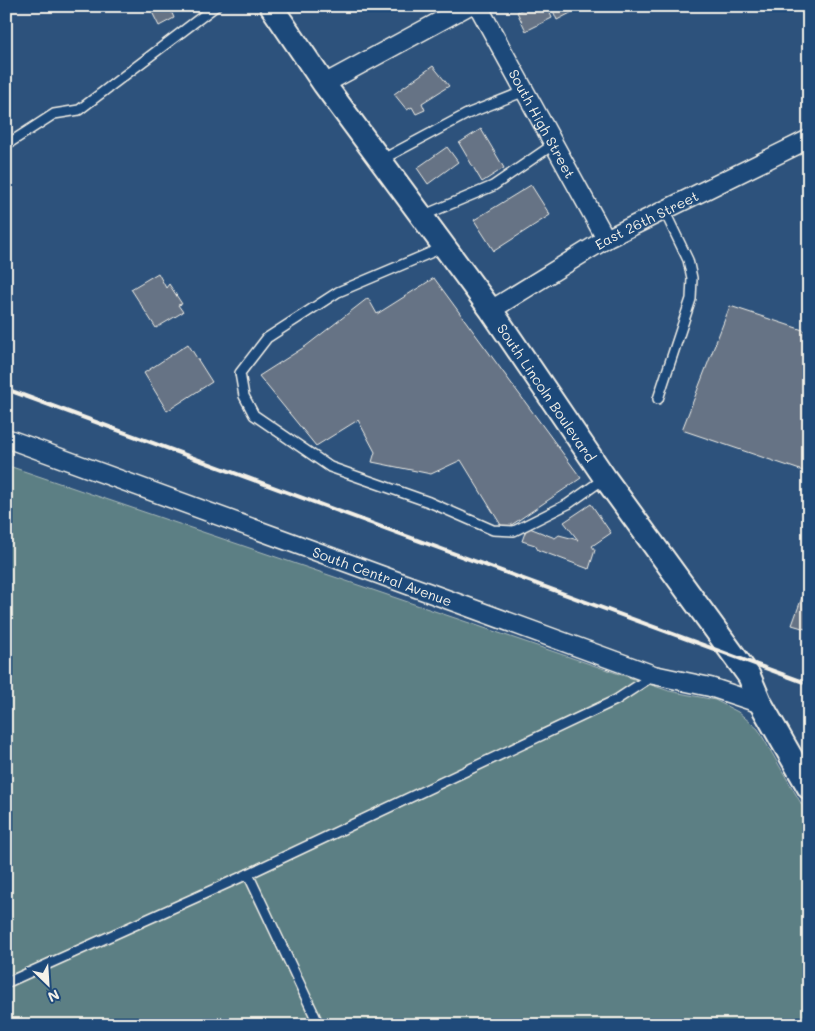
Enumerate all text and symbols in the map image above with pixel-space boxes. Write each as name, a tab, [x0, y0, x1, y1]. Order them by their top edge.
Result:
street label: South High Street	[505, 65, 580, 181]
street label: East 26th Street	[591, 186, 701, 253]
street label: South Lincoln Boulevard	[493, 320, 601, 465]
street label: South Central Avenue	[310, 542, 455, 610]
north arrow	[22, 958, 72, 1008]
text: N	[45, 985, 63, 1007]

